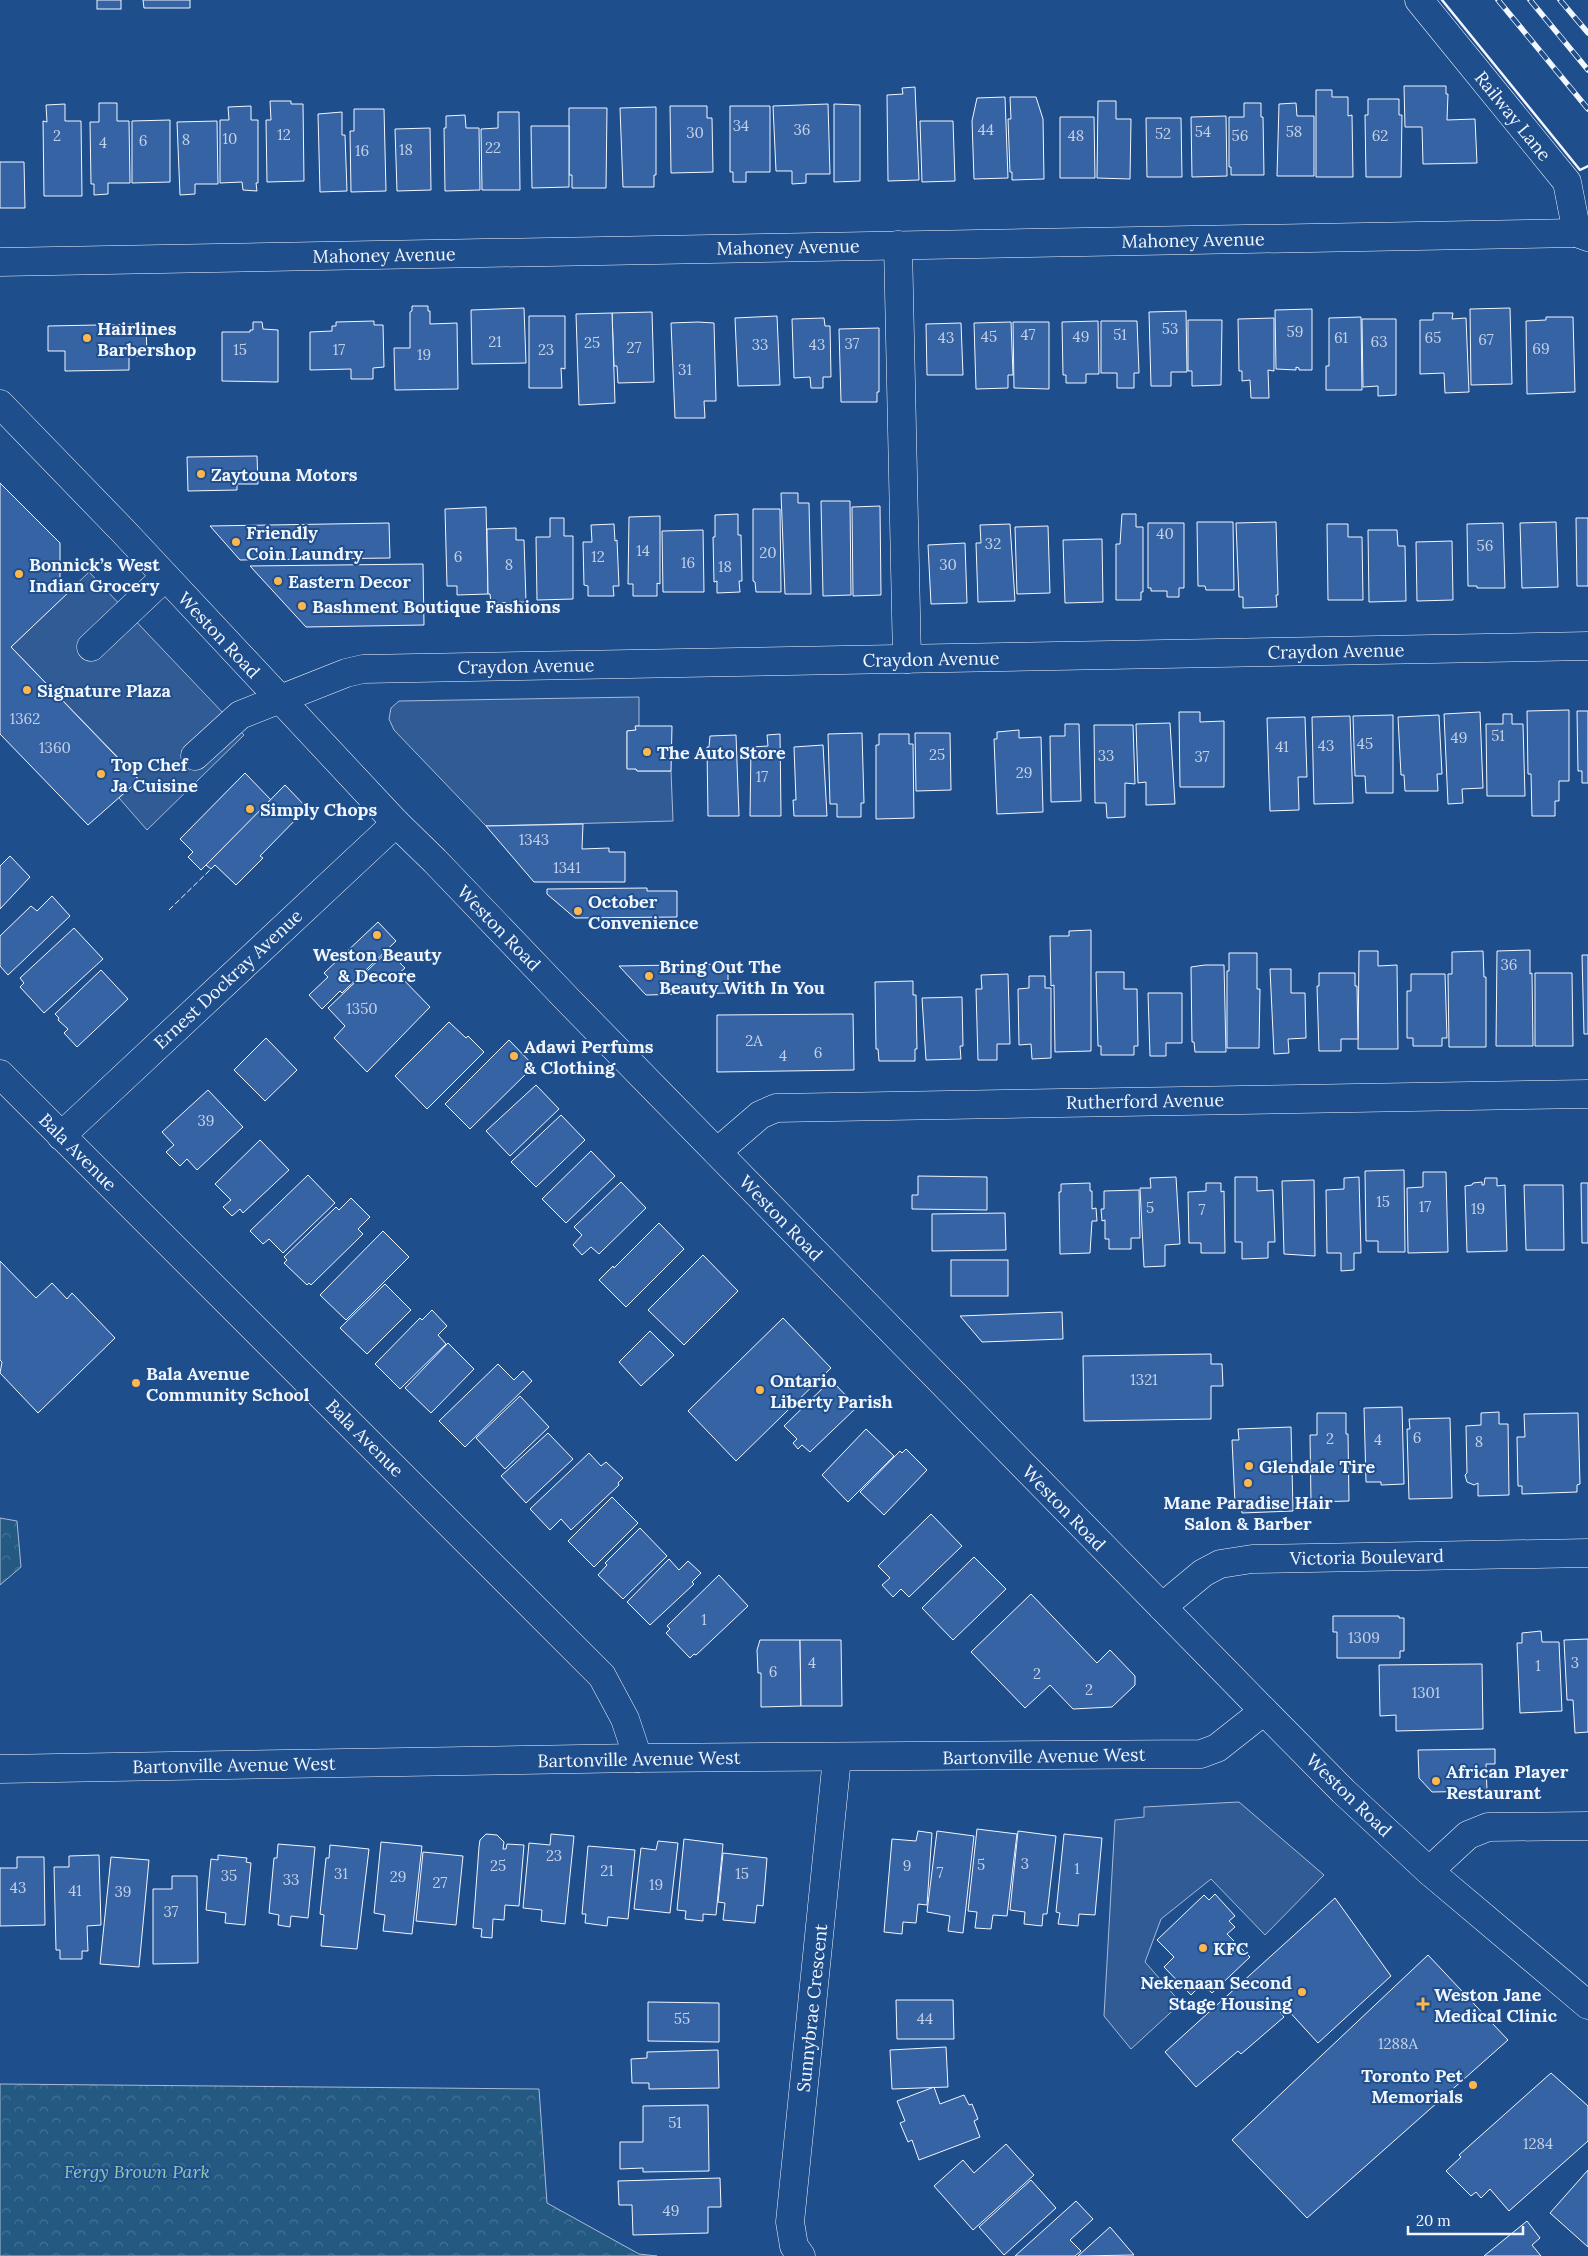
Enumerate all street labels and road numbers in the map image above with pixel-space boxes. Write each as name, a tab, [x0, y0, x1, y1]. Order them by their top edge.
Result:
street label: Railway Lane	[1470, 66, 1556, 166]
street label: Mahoney Avenue	[1121, 227, 1265, 253]
street label: Mahoney Avenue	[716, 234, 860, 260]
street label: Mahoney Avenue	[312, 242, 456, 268]
street label: Weston Road	[173, 587, 265, 683]
street label: Craydon Avenue	[1267, 638, 1405, 664]
street label: Craydon Avenue	[862, 646, 1000, 672]
street label: Craydon Avenue	[457, 653, 595, 679]
street label: Weston Road	[452, 880, 546, 976]
street label: Ernest Dockray Avenue	[149, 904, 307, 1054]
street label: Rutherford Avenue	[1066, 1088, 1224, 1114]
street label: Bala Avenue	[34, 1108, 122, 1196]
street label: Weston Road	[734, 1170, 828, 1266]
street label: Bala Avenue	[321, 1394, 409, 1482]
street label: Weston Road	[1017, 1460, 1111, 1556]
street label: Victoria Boulevard	[1289, 1544, 1444, 1570]
street label: Bartonville Avenue West	[942, 1743, 1146, 1769]
street label: Bartonville Avenue West	[537, 1746, 741, 1772]
street label: Weston Road	[1301, 1748, 1397, 1842]
street label: Bartonville Avenue West	[132, 1752, 336, 1778]
street label: Sunnybrae Crescent	[792, 1923, 832, 2093]

